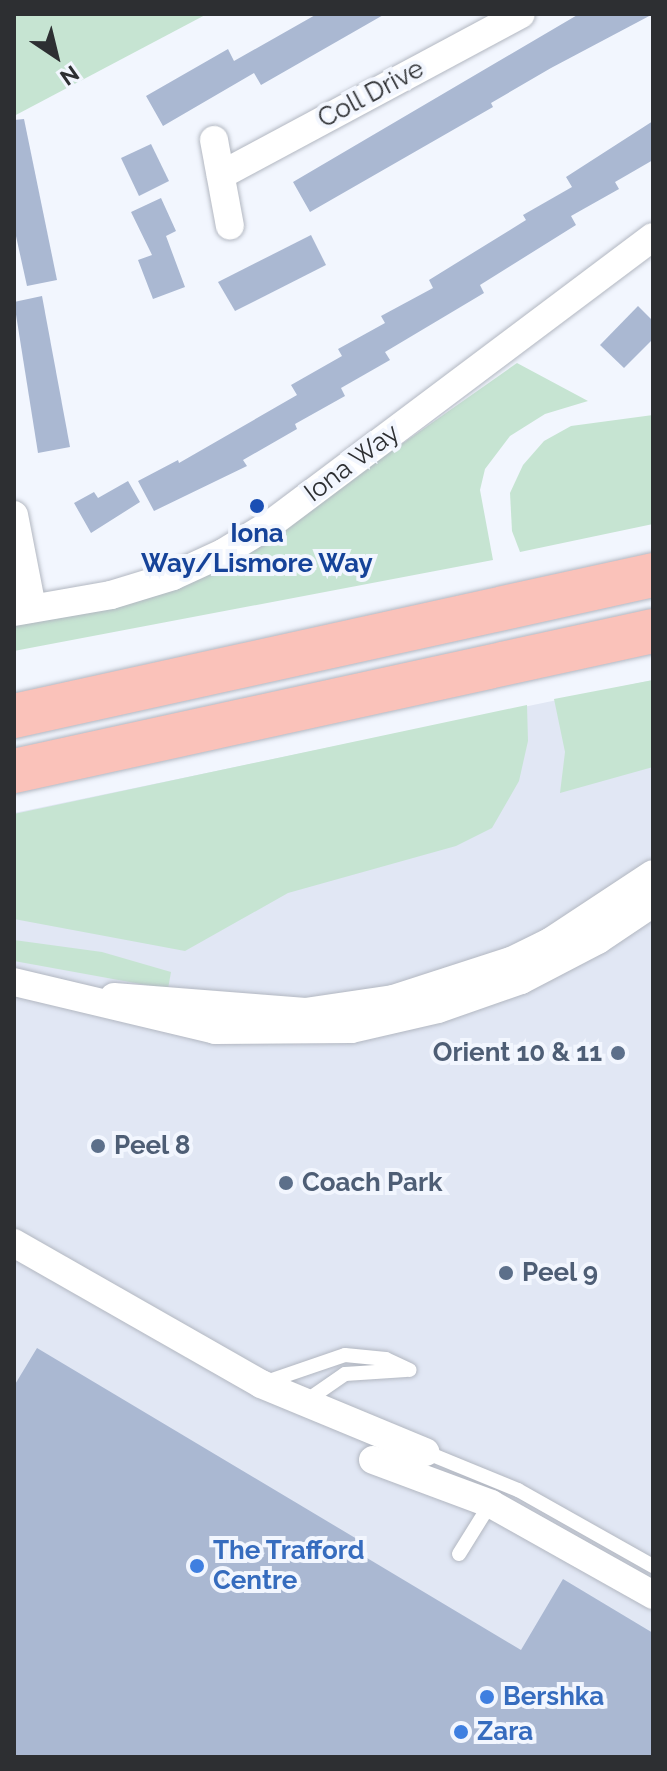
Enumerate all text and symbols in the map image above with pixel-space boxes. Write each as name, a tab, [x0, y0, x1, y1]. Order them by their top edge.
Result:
north arrow	[16, 16, 96, 96]
street label: Coll Drive	[312, 53, 430, 135]
text: N	[55, 60, 84, 91]
street label: Iona Way	[298, 417, 406, 509]
marker: Iona Way/Lismore Way	[248, 497, 266, 515]
place label: Iona Way/Lismore Way	[141, 518, 373, 580]
place label: Orient 10 & 11	[433, 1037, 602, 1069]
marker: Orient 10 & 11	[609, 1044, 627, 1062]
place label: Peel 8	[114, 1130, 191, 1162]
marker: Peel 8	[89, 1137, 107, 1155]
place label: Coach Park	[302, 1167, 443, 1199]
marker: Coach Park	[277, 1174, 295, 1192]
place label: Peel 9	[522, 1257, 599, 1289]
marker: Peel 9	[497, 1264, 515, 1282]
place label: The Trafford Centre	[213, 1535, 365, 1596]
marker: The Trafford Centre	[188, 1557, 206, 1575]
place label: Bershka	[503, 1681, 604, 1713]
marker: Bershka	[478, 1688, 496, 1706]
place label: Zara	[477, 1716, 533, 1748]
marker: Zara	[452, 1723, 470, 1741]

